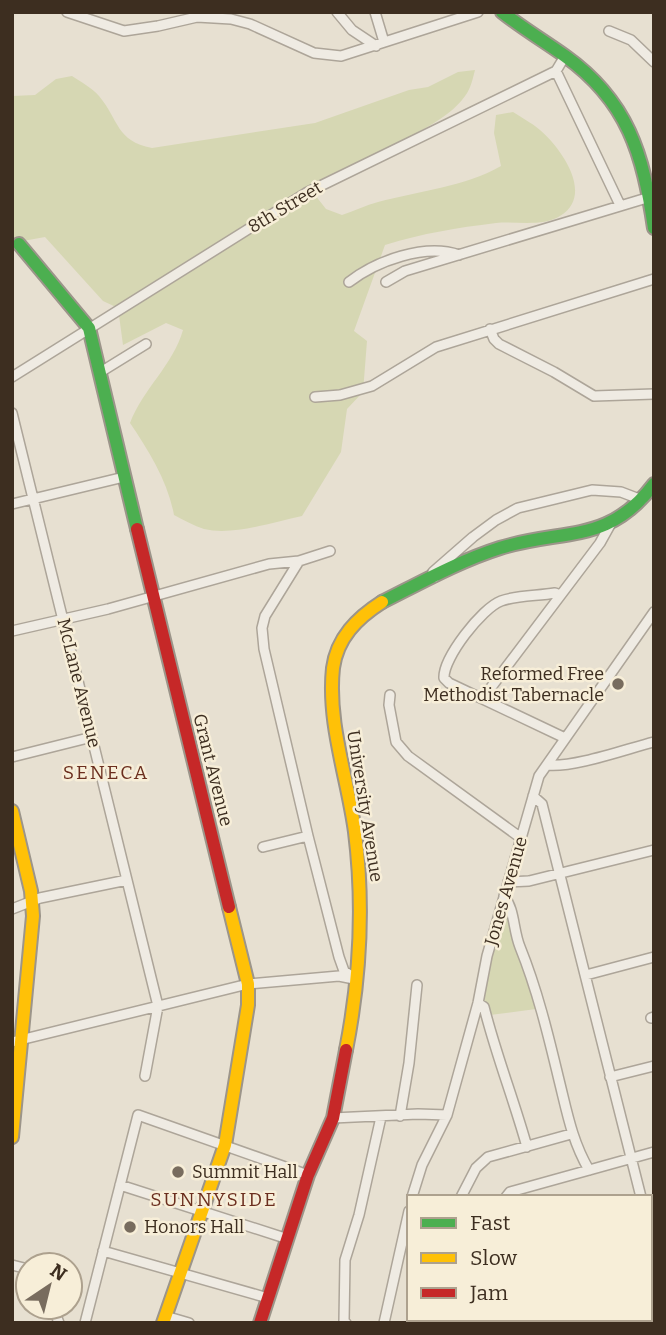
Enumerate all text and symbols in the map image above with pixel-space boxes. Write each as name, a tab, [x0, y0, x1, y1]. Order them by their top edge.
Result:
street label: 8th Street	[244, 176, 326, 238]
street label: McLane Avenue	[52, 616, 106, 750]
place label: Reformed Free Methodist Tabernacle	[423, 663, 604, 706]
marker: Reformed Free Methodist Tabernacle	[610, 676, 626, 692]
street label: Grant Avenue	[188, 711, 238, 829]
street label: University Avenue	[342, 729, 388, 883]
district label: SENECA	[63, 761, 149, 784]
street label: Jones Avenue	[480, 834, 532, 949]
place label: Summit Hall	[192, 1161, 298, 1183]
marker: Summit Hall	[170, 1164, 186, 1180]
district label: SUNNYSIDE	[150, 1188, 278, 1211]
legend	[407, 1195, 652, 1321]
text: Fast	[470, 1210, 511, 1236]
place label: Honors Hall	[144, 1216, 244, 1238]
marker: Honors Hall	[122, 1219, 138, 1235]
text: Slow	[470, 1245, 517, 1271]
north arrow	[14, 1251, 84, 1321]
text: N	[46, 1259, 71, 1286]
text: Jam	[469, 1280, 508, 1306]

